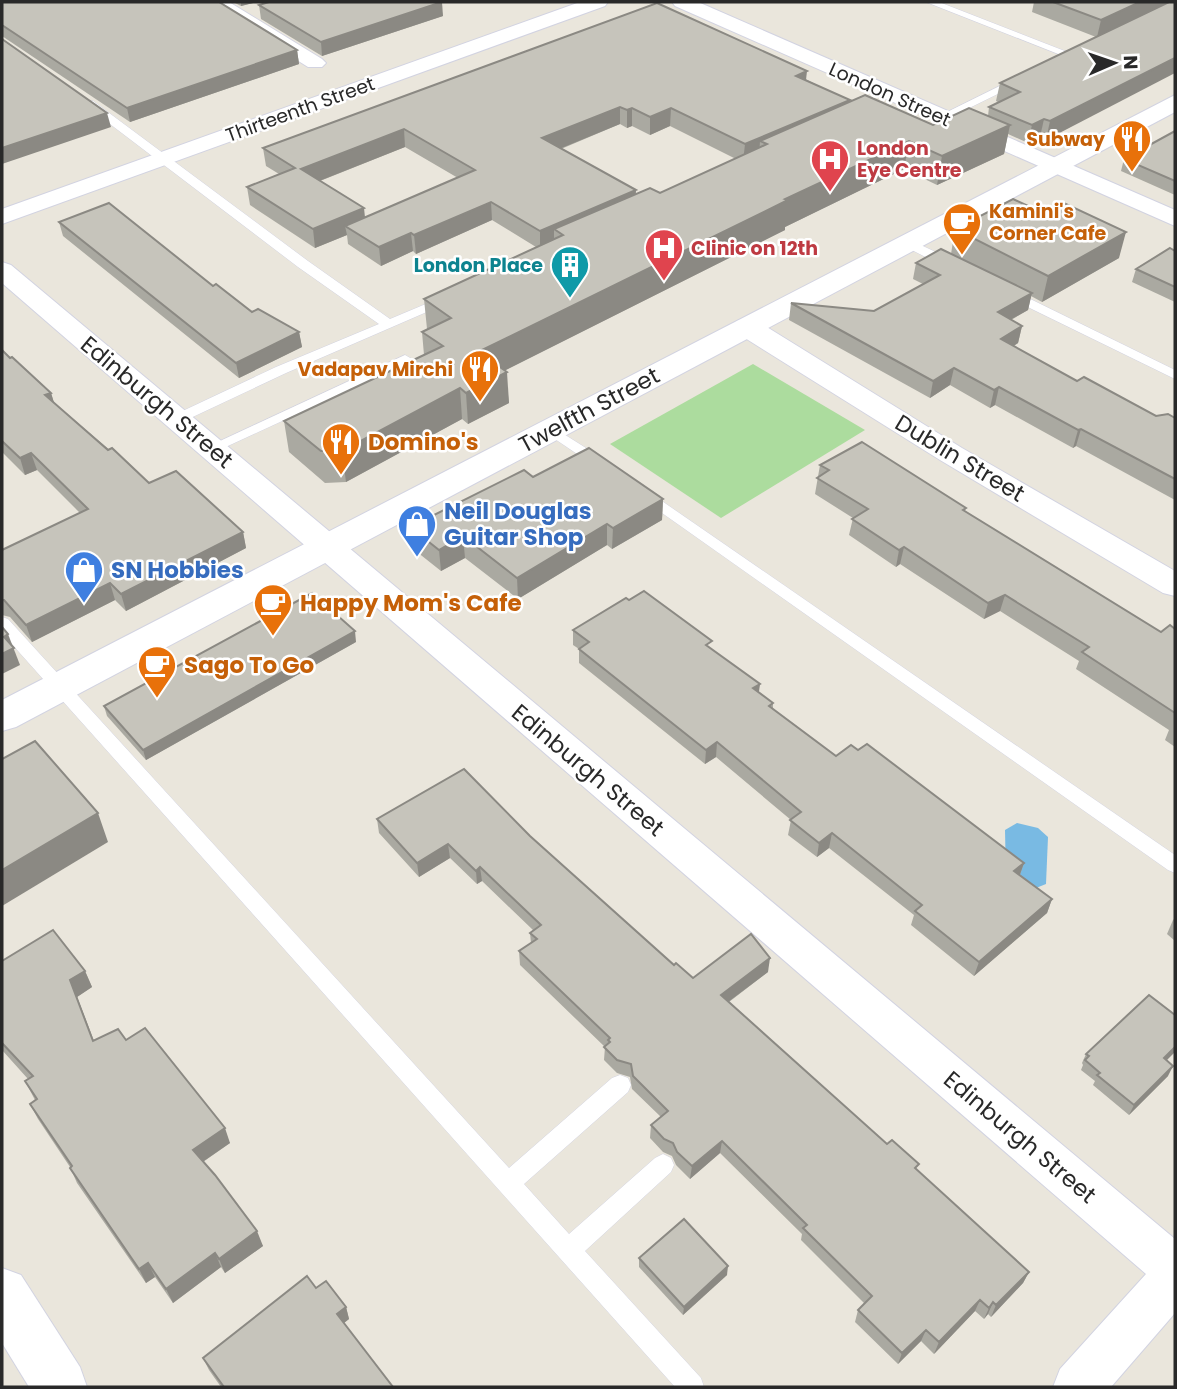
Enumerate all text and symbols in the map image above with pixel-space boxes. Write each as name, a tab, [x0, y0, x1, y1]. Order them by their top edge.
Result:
north arrow	[1079, 28, 1149, 98]
text: N	[1117, 55, 1144, 70]
street label: London Street	[825, 56, 955, 133]
street label: Thirteenth Street	[222, 70, 378, 149]
restaurant icon: Subway	[1111, 118, 1153, 173]
place label: Subway	[1026, 126, 1106, 153]
place label: London Eye Centre	[857, 135, 962, 184]
hospital icon: London Eye Centre	[809, 138, 851, 193]
place label: Kamini's Corner Cafe	[989, 198, 1107, 247]
cafe icon: Kamini's Corner Cafe	[941, 201, 983, 256]
hospital icon: Clinic on 12th	[643, 227, 685, 282]
place label: Clinic on 12th	[691, 235, 818, 262]
building icon: London Place	[549, 244, 591, 299]
place label: London Place	[414, 252, 543, 279]
street label: Edinburgh Street	[74, 329, 240, 475]
restaurant icon: Vadapav Mirchi	[459, 348, 501, 403]
place label: Vadapav Mirchi	[298, 356, 453, 383]
street label: Twelfth Street	[513, 359, 665, 461]
street label: Dublin Street	[889, 407, 1031, 509]
restaurant icon: Domino's	[320, 421, 362, 476]
place label: Domino's	[368, 426, 479, 458]
place label: Neil Douglas Guitar Shop	[444, 495, 592, 553]
shop icon: Neil Douglas Guitar Shop	[396, 503, 438, 558]
shop icon: SN Hobbies	[63, 549, 105, 604]
place label: SN Hobbies	[111, 554, 244, 586]
cafe icon: Happy Mom's Cafe	[252, 582, 294, 637]
place label: Happy Mom's Cafe	[300, 587, 522, 619]
cafe icon: Sago To Go	[136, 644, 178, 699]
place label: Sago To Go	[184, 649, 314, 681]
street label: Edinburgh Street	[505, 697, 671, 843]
street label: Edinburgh Street	[937, 1064, 1103, 1210]

